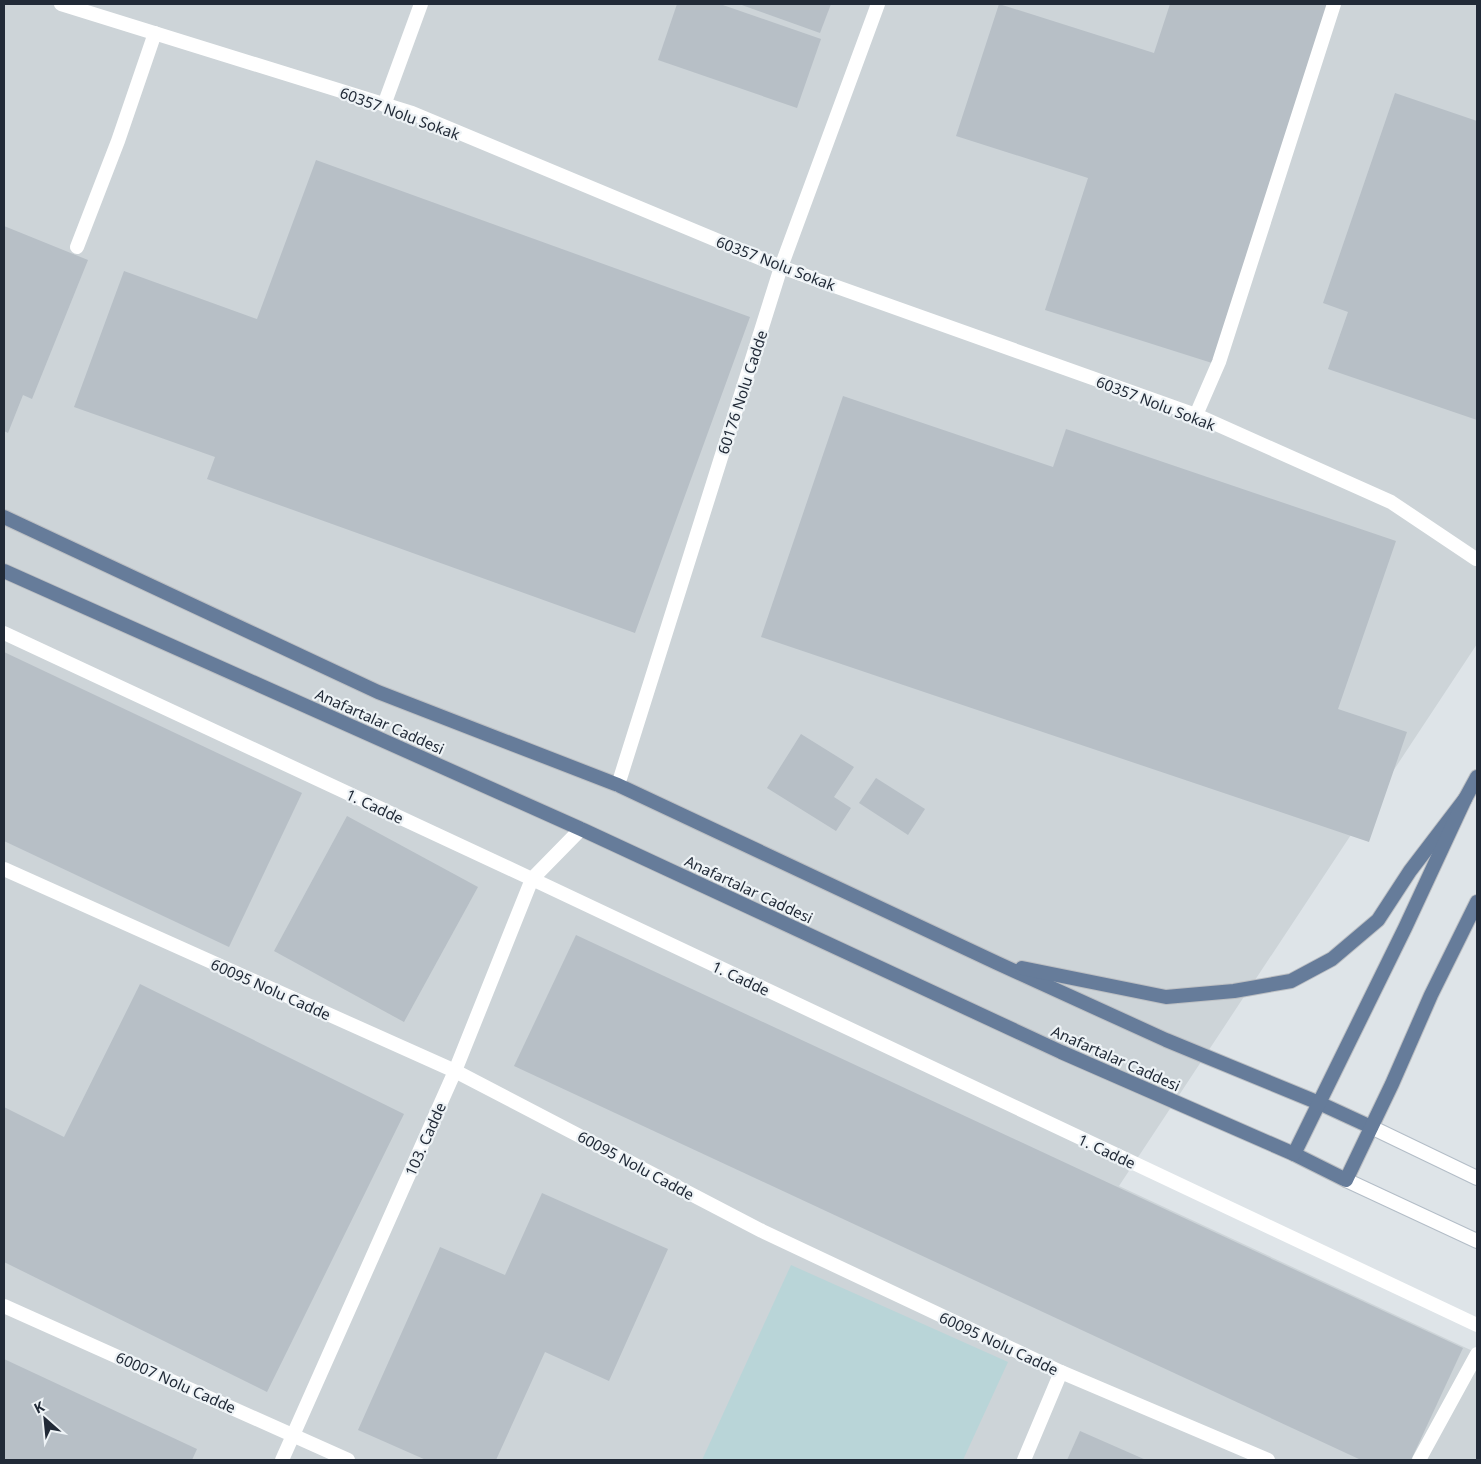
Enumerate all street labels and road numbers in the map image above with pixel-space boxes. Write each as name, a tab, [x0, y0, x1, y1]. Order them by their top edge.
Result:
street label: 60357 Nolu Sokak	[337, 82, 463, 144]
street label: 60357 Nolu Sokak	[714, 231, 838, 295]
street label: 60176 Nolu Cadde	[713, 328, 771, 456]
street label: 60357 Nolu Sokak	[1094, 371, 1218, 435]
street label: Anafartalar Caddesi	[312, 684, 448, 758]
street label: 1. Cadde	[343, 784, 407, 828]
street label: Anafartalar Caddesi	[682, 851, 816, 927]
street label: 60095 Nolu Cadde	[208, 954, 334, 1024]
street label: 1. Cadde	[709, 956, 773, 1000]
street label: Anafartalar Caddesi	[1048, 1021, 1184, 1095]
street label: 103. Cadde	[400, 1099, 450, 1179]
street label: 60095 Nolu Cadde	[574, 1126, 698, 1204]
street label: 1. Cadde	[1075, 1129, 1139, 1173]
street label: 60095 Nolu Cadde	[936, 1307, 1062, 1379]
street label: 60007 Nolu Cadde	[113, 1347, 239, 1417]

